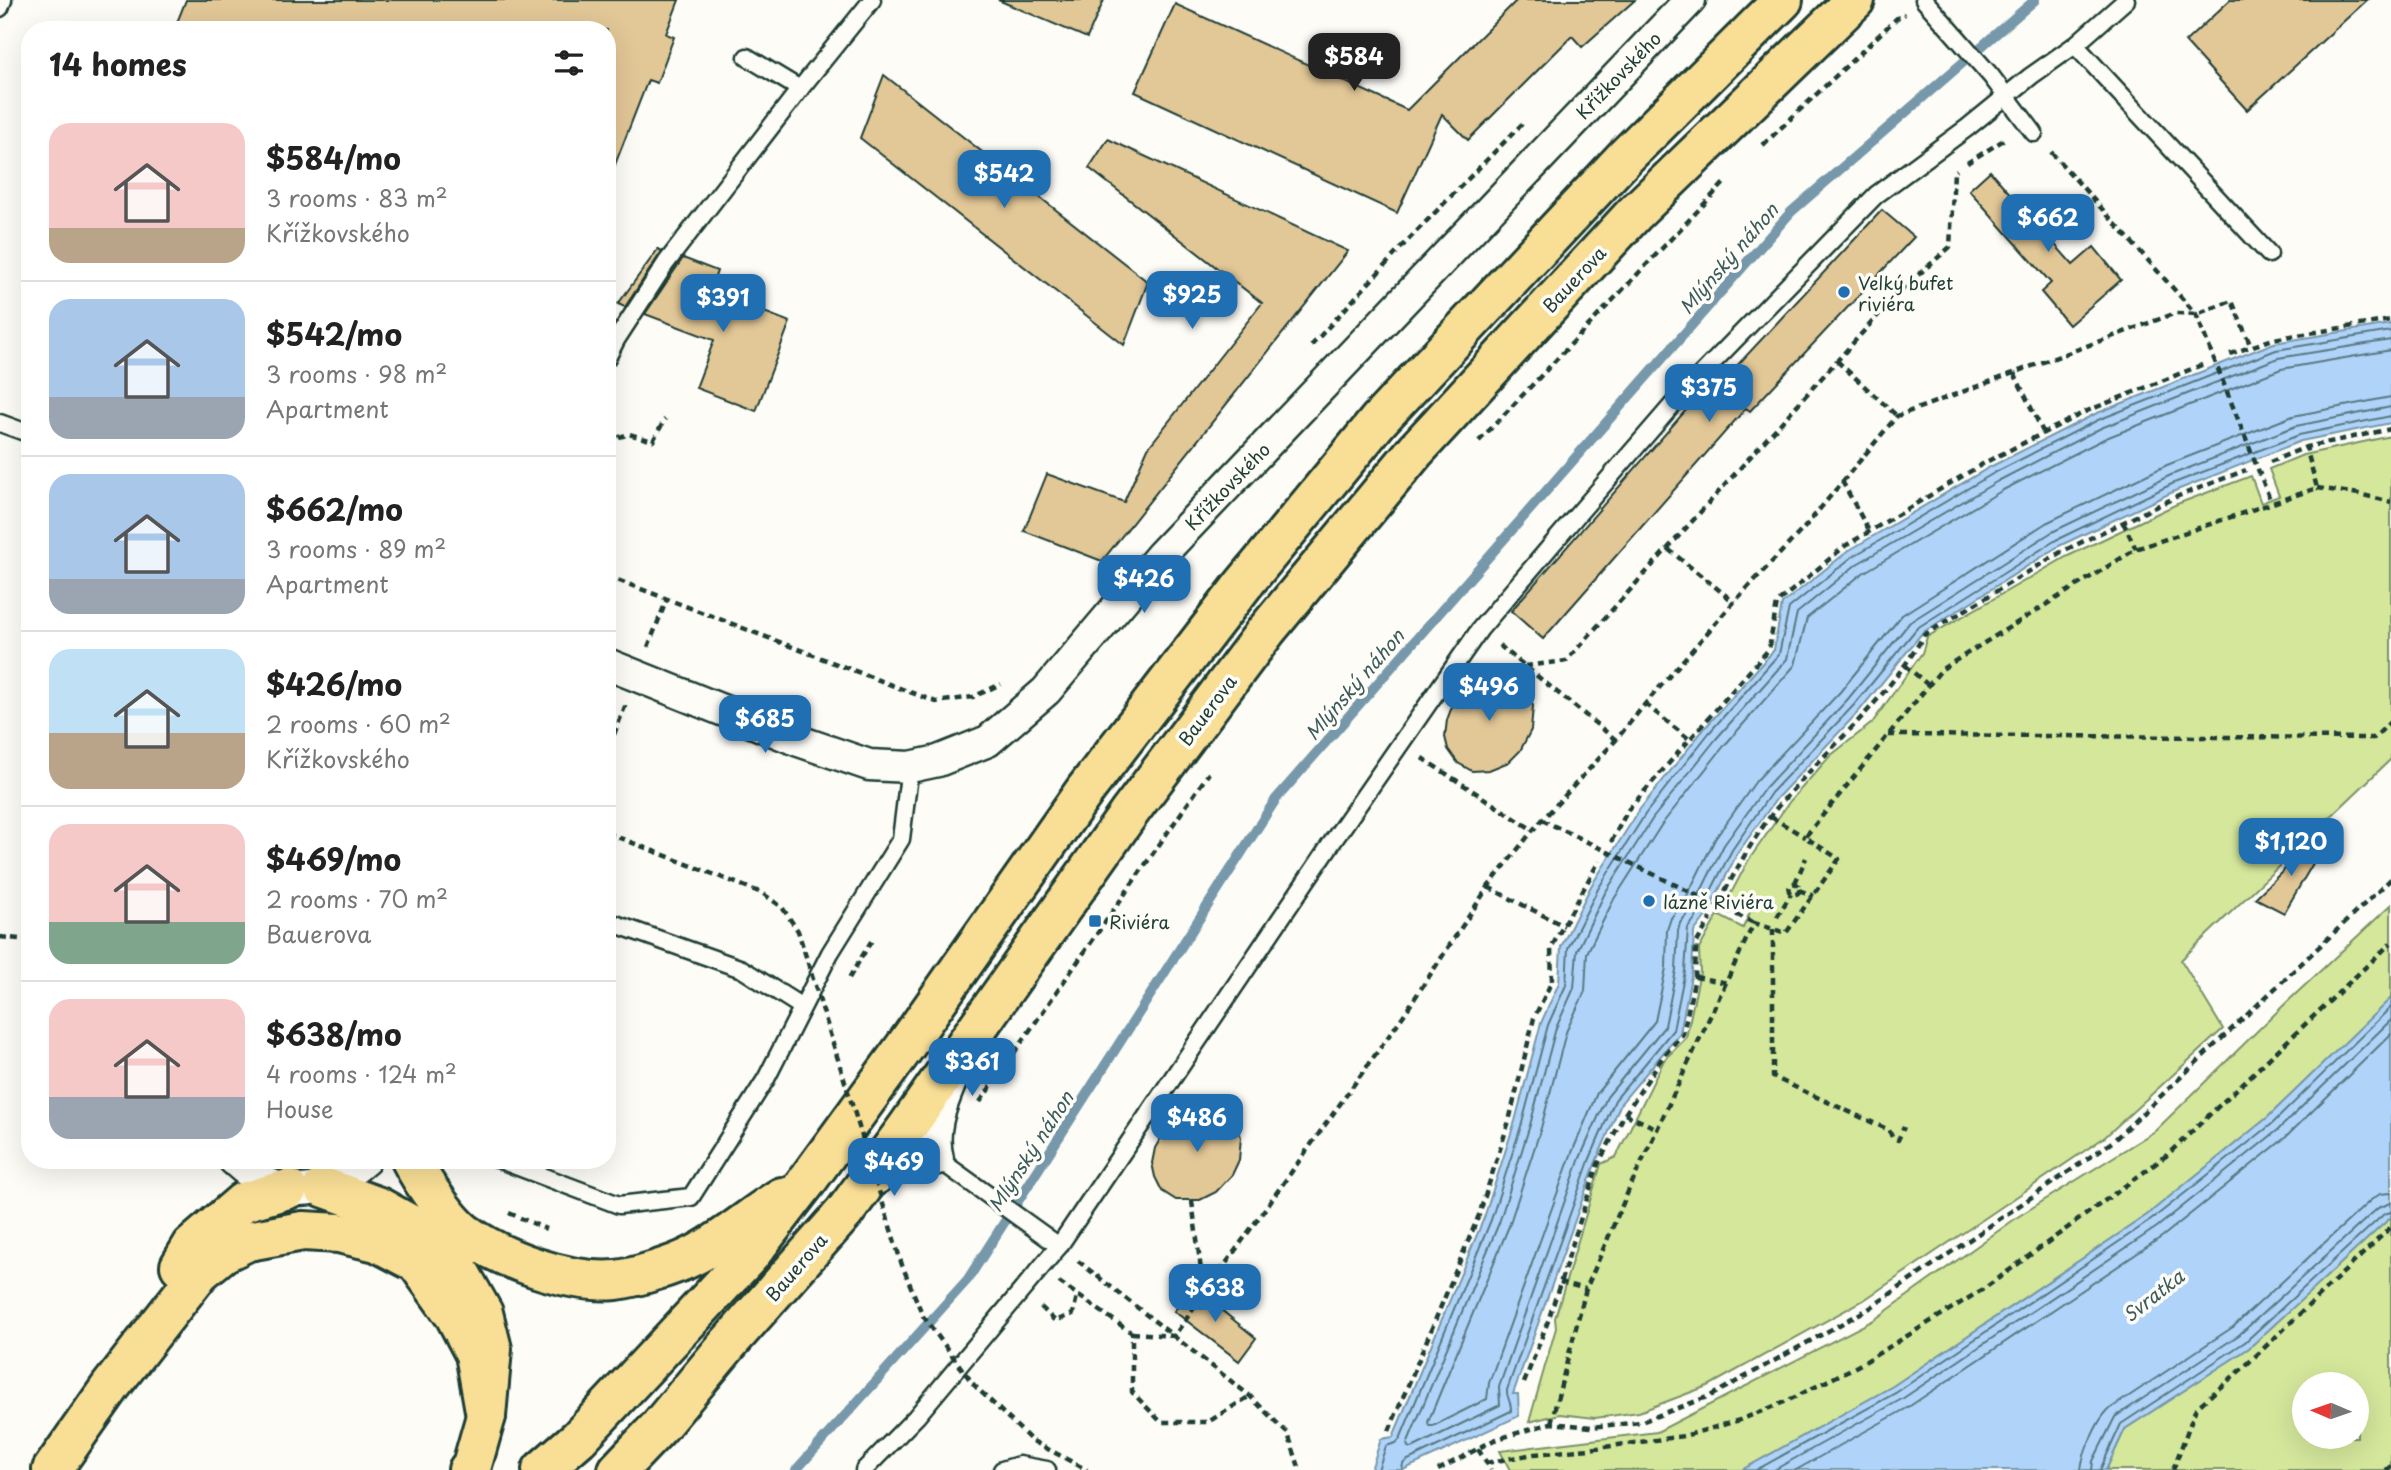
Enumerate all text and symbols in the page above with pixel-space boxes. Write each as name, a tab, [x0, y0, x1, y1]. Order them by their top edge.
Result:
street label: Křížkovského	[1569, 25, 1667, 125]
pin: $584	[1313, 34, 1395, 93]
text: $584	[1324, 38, 1384, 73]
text: 14 homes	[49, 41, 187, 86]
icon: filters	[550, 44, 588, 82]
text: $584/mo	[266, 135, 401, 180]
pin: $542	[963, 150, 1045, 210]
icon: home	[105, 151, 189, 235]
text: $542	[974, 155, 1034, 190]
text: 3 rooms · 83 m²	[266, 180, 448, 215]
pin: $662	[2007, 194, 2089, 254]
water label: Mlýnský náhon	[1672, 195, 1785, 320]
text: $662	[2017, 199, 2079, 234]
text: Křížkovského	[266, 215, 410, 250]
street label: Bauerova	[1536, 240, 1612, 318]
place label: Velký bufet riviéra	[1858, 269, 1953, 317]
pin: $925	[1151, 272, 1233, 331]
pin: $391	[682, 274, 764, 334]
text: $925	[1162, 276, 1222, 311]
text: $391	[697, 279, 749, 314]
marker: Velký bufet riviéra	[1836, 284, 1852, 300]
text: $542/mo	[266, 311, 402, 356]
icon: home	[105, 327, 189, 411]
text: 3 rooms · 98 m²	[266, 356, 447, 391]
pin: $375	[1668, 364, 1750, 424]
text: $375	[1681, 369, 1737, 404]
text: Apartment	[266, 391, 389, 426]
street label: Křížkovského	[1178, 436, 1276, 536]
text: $662/mo	[266, 486, 403, 531]
icon: home	[105, 502, 189, 586]
text: 3 rooms · 89 m²	[266, 531, 446, 566]
pin: $426	[1103, 556, 1185, 615]
text: $426	[1114, 560, 1174, 595]
text: Apartment	[266, 566, 389, 601]
water label: Mlýnský náhon	[1298, 621, 1411, 746]
text: $426/mo	[266, 661, 402, 706]
pin: $496	[1448, 664, 1530, 723]
text: $496	[1459, 668, 1519, 703]
street label: Bauerova	[1171, 669, 1243, 751]
icon: home	[105, 677, 189, 761]
pin: $685	[724, 696, 806, 755]
text: $685	[735, 700, 795, 735]
text: 2 rooms · 60 m²	[266, 706, 451, 741]
text: Křížkovského	[266, 741, 410, 776]
pin: $1,120	[2234, 818, 2348, 878]
text: $1,120	[2255, 823, 2327, 858]
text: $469/mo	[266, 836, 401, 881]
icon: home	[105, 852, 189, 936]
text: 2 rooms · 70 m²	[266, 881, 448, 916]
place label: lázně Riviéra	[1663, 888, 1774, 915]
marker: lázně Riviéra	[1641, 893, 1657, 909]
place label: Riviéra	[1109, 908, 1169, 935]
marker: Riviéra	[1087, 913, 1103, 929]
text: Bauerova	[266, 916, 371, 951]
text: $638/mo	[266, 1011, 402, 1056]
icon: home	[105, 1027, 189, 1111]
pin: $361	[931, 1038, 1013, 1098]
text: $361	[945, 1043, 999, 1078]
text: 4 rooms · 124 m²	[266, 1056, 457, 1091]
water label: Mlýnský náhon	[980, 1084, 1080, 1217]
text: House	[266, 1091, 333, 1126]
pin: $486	[1156, 1094, 1238, 1154]
text: $486	[1167, 1099, 1227, 1134]
pin: $469	[853, 1138, 935, 1198]
text: $469	[864, 1143, 924, 1178]
street label: Bauerova	[759, 1227, 833, 1307]
water label: Svratka	[2116, 1261, 2190, 1328]
pin: $638	[1174, 1264, 1256, 1324]
text: $638	[1185, 1269, 1245, 1304]
north arrow	[2292, 1372, 2370, 1449]
map controls	[2292, 1372, 2369, 1449]

